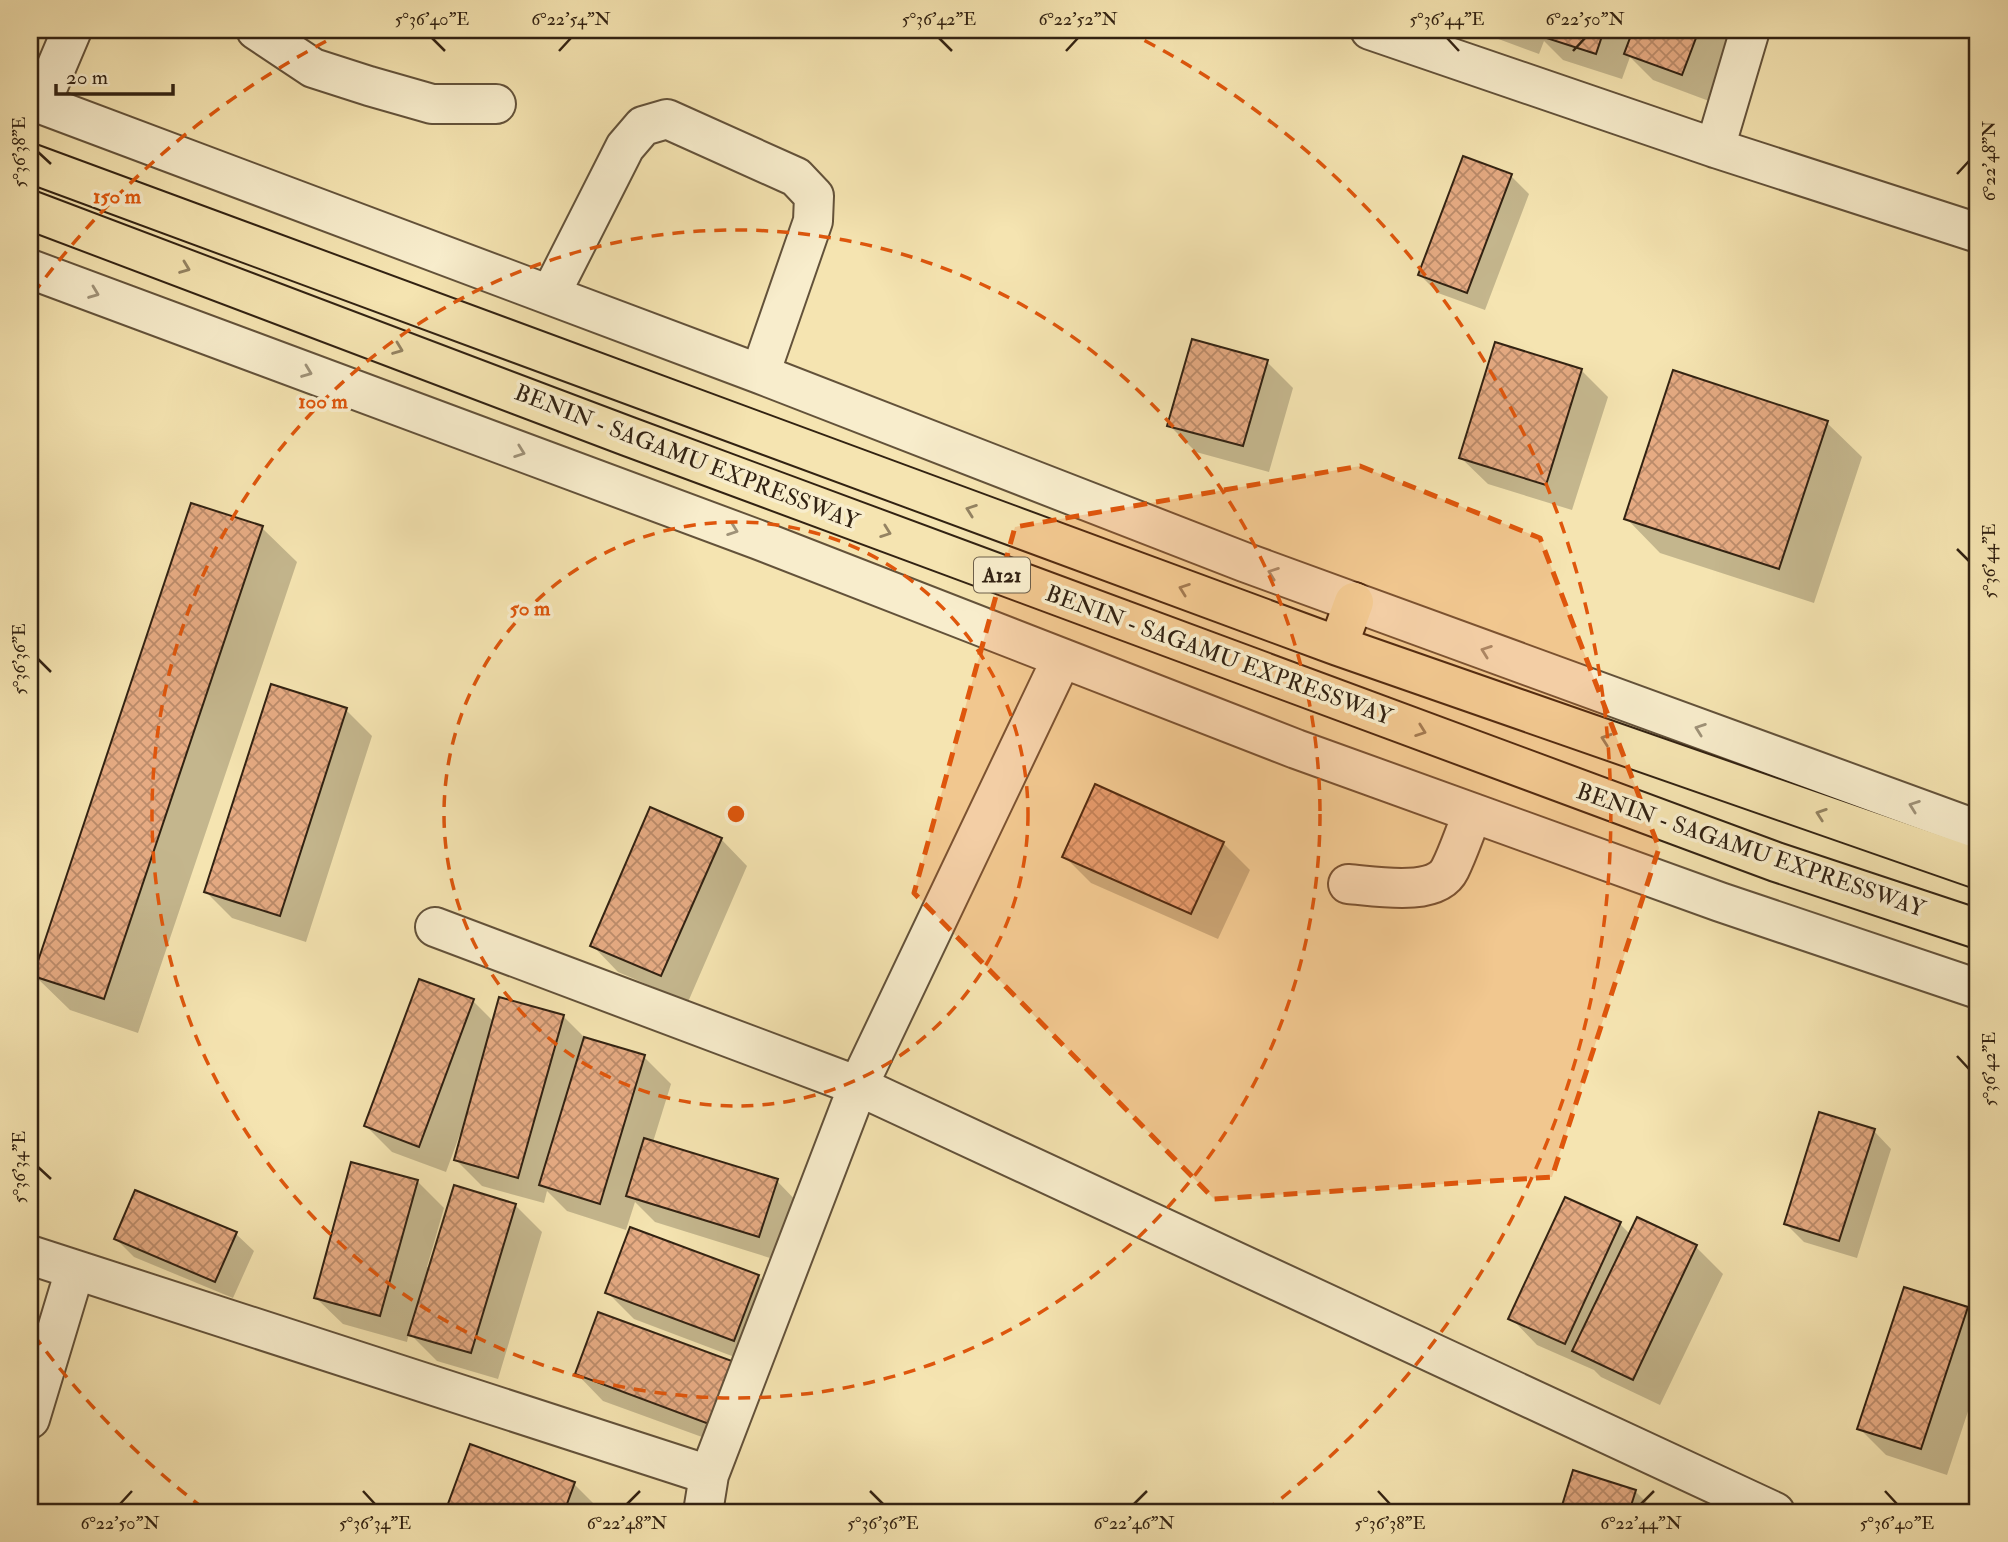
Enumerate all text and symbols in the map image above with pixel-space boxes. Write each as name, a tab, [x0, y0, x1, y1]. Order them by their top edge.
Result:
text: 5°36'40"E	[395, 8, 469, 31]
text: 6°22'54"N	[531, 8, 611, 31]
text: 5°36'42"E	[902, 8, 976, 31]
text: 6°22'52"N	[1038, 8, 1118, 31]
text: 5°36'44"E	[1409, 8, 1485, 31]
text: 6°22'50"N	[1545, 8, 1625, 31]
scale bar	[56, 52, 173, 96]
text: 20 m	[66, 64, 108, 91]
text: 5°36'38"E	[8, 116, 31, 188]
text: 6°22'48"N	[1978, 121, 2001, 201]
text: 150 m	[93, 183, 142, 210]
one-way arrow	[179, 260, 191, 274]
one-way arrow	[87, 284, 99, 298]
one-way arrow	[392, 340, 404, 354]
one-way arrow	[300, 364, 312, 378]
street label: BENIN - SAGAMU EXPRESSWAY	[510, 378, 865, 537]
text: 100 m	[298, 388, 349, 415]
one-way arrow	[514, 443, 526, 457]
one-way arrow	[965, 505, 977, 519]
one-way arrow	[727, 522, 739, 536]
text: 5°36'44"E	[1978, 523, 2001, 599]
one-way arrow	[880, 524, 892, 538]
road number: A121	[974, 558, 1030, 592]
one-way arrow	[1267, 567, 1279, 581]
street label: BENIN - SAGAMU EXPRESSWAY	[1042, 579, 1398, 732]
one-way arrow	[1179, 583, 1191, 597]
text: 50 m	[510, 595, 551, 622]
text: 5°36'36"E	[8, 623, 31, 695]
one-way arrow	[1481, 645, 1493, 659]
one-way arrow	[1415, 722, 1427, 736]
one-way arrow	[1695, 723, 1707, 737]
one-way arrow	[1601, 733, 1613, 747]
street label: BENIN - SAGAMU EXPRESSWAY	[1573, 777, 1930, 924]
one-way arrow	[1909, 801, 1921, 815]
centre of rings	[724, 802, 748, 826]
one-way arrow	[1816, 808, 1828, 822]
text: 5°36'42"E	[1978, 1032, 2001, 1106]
text: 5°36'34"E	[8, 1131, 31, 1203]
text: 6°22'50"N	[80, 1512, 160, 1535]
text: 5°36'34"E	[339, 1512, 411, 1535]
text: 6°22'48"N	[587, 1512, 667, 1535]
text: 5°36'36"E	[847, 1512, 919, 1535]
text: 6°22'46"N	[1093, 1512, 1175, 1535]
text: 5°36'38"E	[1354, 1512, 1426, 1535]
text: 6°22'44"N	[1600, 1512, 1682, 1535]
text: 5°36'40"E	[1860, 1512, 1934, 1535]

